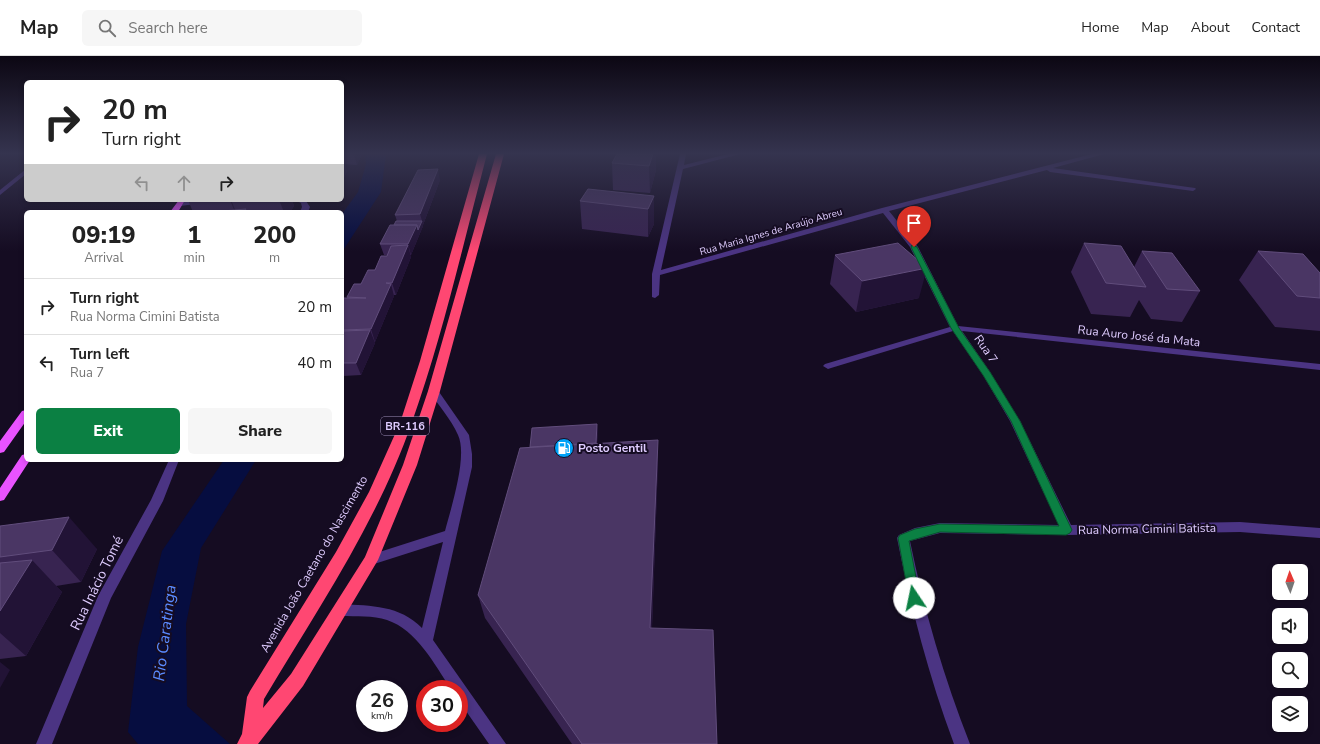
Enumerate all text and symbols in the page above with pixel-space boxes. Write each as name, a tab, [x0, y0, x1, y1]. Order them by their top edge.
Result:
search box	[82, 10, 362, 46]
text: Map	[20, 15, 58, 41]
icon: search	[96, 17, 118, 39]
text: Search here	[128, 18, 208, 38]
text: Home	[1081, 18, 1119, 37]
text: Map	[1141, 18, 1169, 37]
text: About	[1191, 18, 1230, 37]
text: Contact	[1252, 18, 1300, 37]
text: 20 m	[102, 91, 168, 129]
icon: right	[36, 96, 88, 148]
text: Turn right	[102, 127, 181, 151]
icon: left	[131, 172, 153, 194]
icon: ahead	[173, 172, 195, 194]
icon: right	[215, 172, 237, 194]
street label: Rua Maria Ignes de Araújo Abreu	[698, 205, 844, 259]
pin	[897, 206, 931, 247]
icon: arrive	[903, 212, 925, 234]
text: 09:19	[72, 219, 136, 251]
text: 1	[187, 219, 202, 251]
text: 200	[253, 219, 296, 251]
text: Arrival	[84, 249, 123, 267]
text: min	[184, 249, 205, 267]
text: m	[269, 249, 280, 267]
text: Turn right	[70, 288, 139, 308]
icon: right	[36, 296, 58, 318]
text: 20 m	[297, 297, 332, 317]
text: Rua Norma Cimini Batista	[70, 308, 220, 326]
street label: Rua Auro José da Mata	[1077, 322, 1201, 350]
street label: Rua 7	[970, 332, 1002, 366]
text: Turn left	[70, 344, 129, 364]
icon: left	[36, 352, 58, 374]
text: 40 m	[297, 353, 332, 373]
text: Rua 7	[70, 364, 104, 382]
button: Exit	[36, 408, 180, 454]
button: Share	[188, 408, 332, 454]
road number: BR-116	[381, 417, 429, 435]
fuel station icon: Posto Gentil	[553, 437, 575, 459]
place label: Posto Gentil	[578, 440, 647, 456]
street label: Avenida João Caetano do Nascimento	[257, 472, 372, 655]
street label: Rua Norma Cimini Batista	[1078, 520, 1216, 538]
street label: Rua Inácio Tomé	[66, 533, 128, 633]
north arrow	[1272, 564, 1308, 600]
map controls	[1272, 564, 1308, 732]
position arrow	[893, 577, 935, 619]
water label: Rio Caratinga	[148, 584, 182, 682]
button: sound	[1272, 608, 1308, 644]
button: search	[1272, 652, 1308, 688]
speed limit sign: 30	[416, 680, 468, 732]
text: 26	[370, 687, 394, 714]
button: layers	[1272, 696, 1308, 732]
text: km/h	[371, 709, 393, 723]

